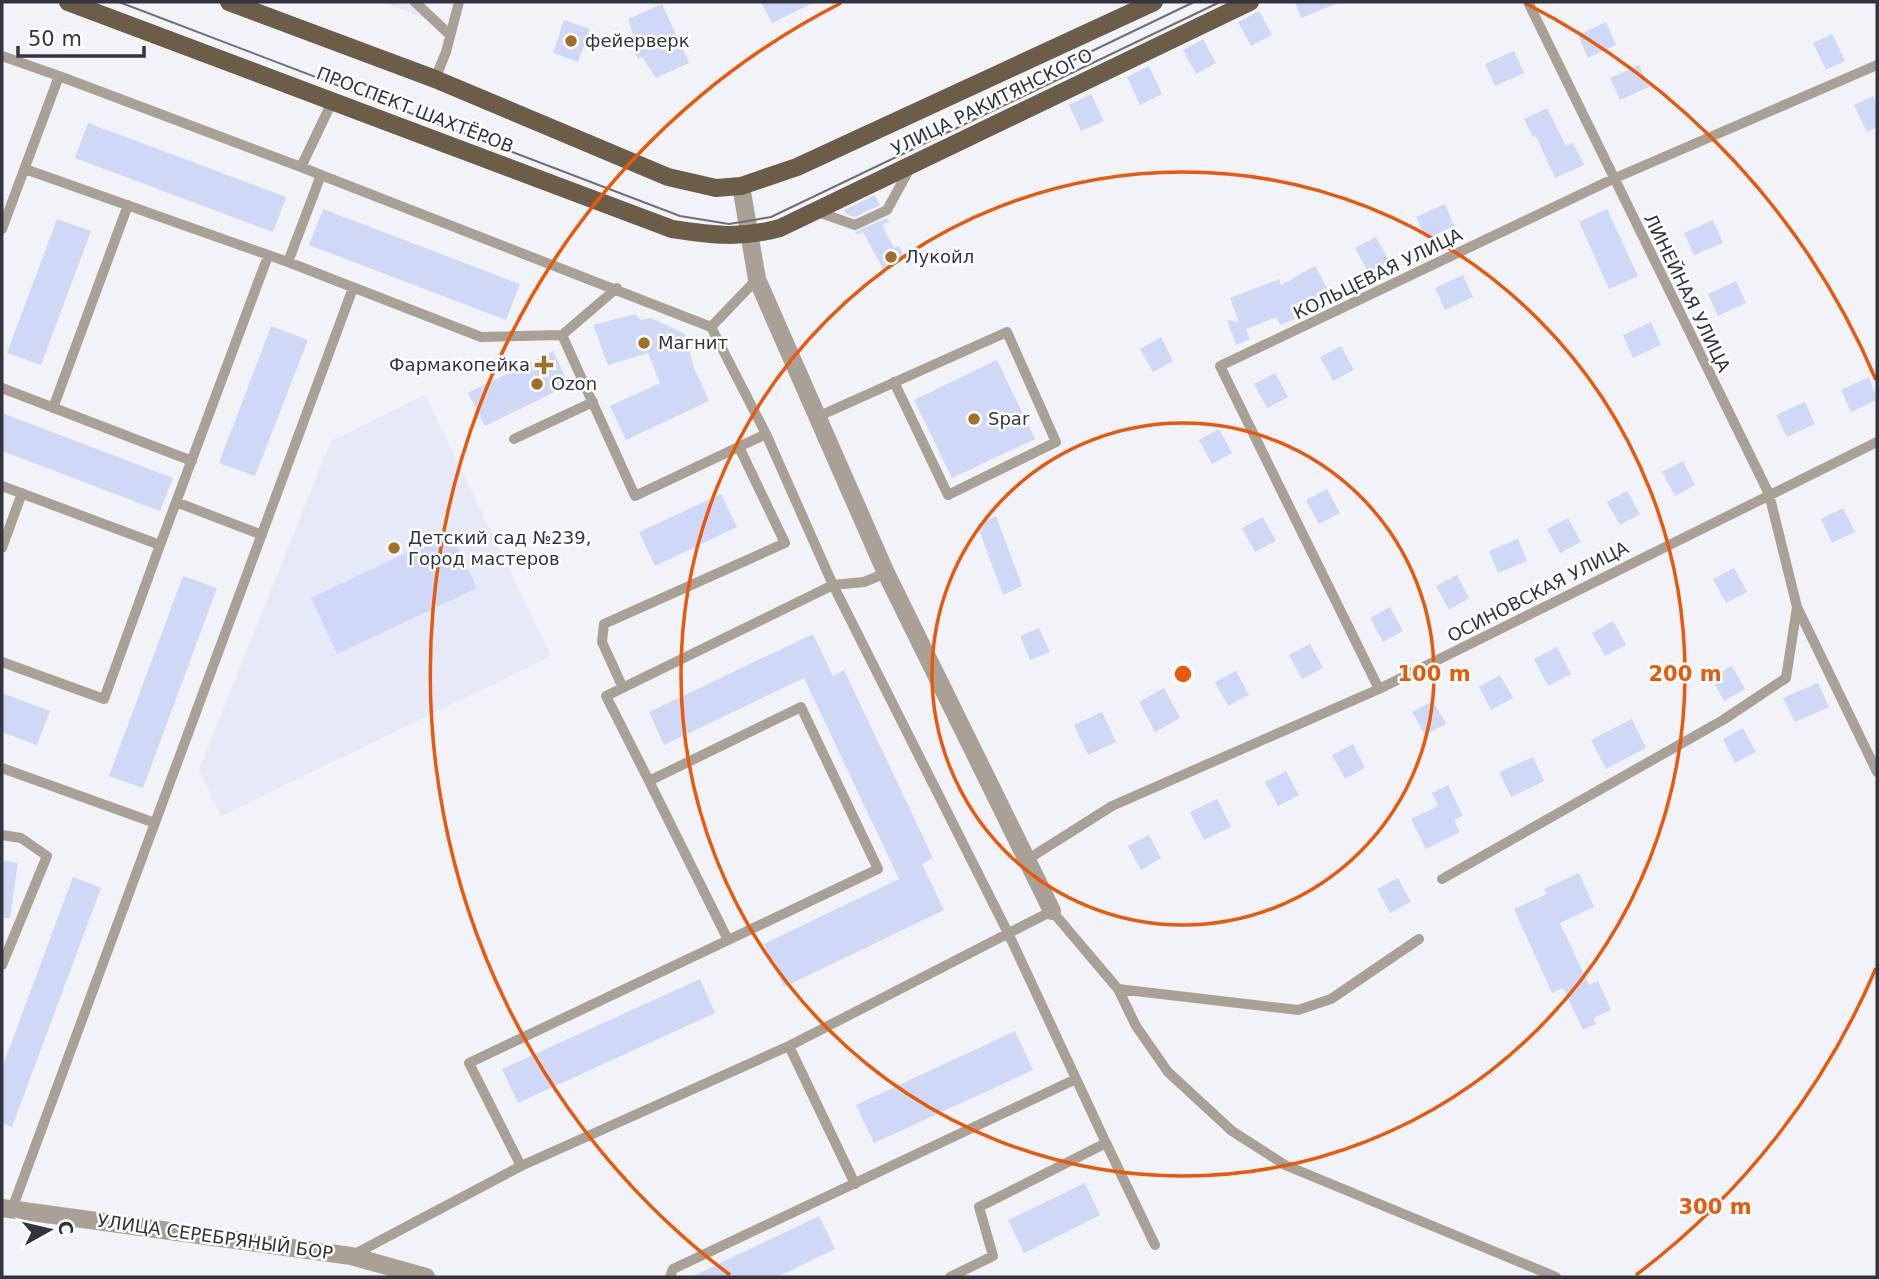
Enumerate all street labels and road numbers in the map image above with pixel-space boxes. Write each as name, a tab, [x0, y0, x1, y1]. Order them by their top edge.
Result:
street label: УЛИЦА РАКИТЯНСКОГО	[888, 44, 1096, 159]
street label: ПРОСПЕКТ ШАХТЁРОВ	[314, 62, 517, 157]
street label: ЛИНЕЙНАЯ УЛИЦА	[1640, 210, 1735, 376]
street label: КОЛЬЦЕВАЯ УЛИЦА	[1290, 223, 1466, 324]
street label: ОСИНОВСКАЯ УЛИЦА	[1444, 536, 1632, 646]
street label: УЛИЦА СЕРЕБРЯНЫЙ БОР	[96, 1210, 334, 1263]

